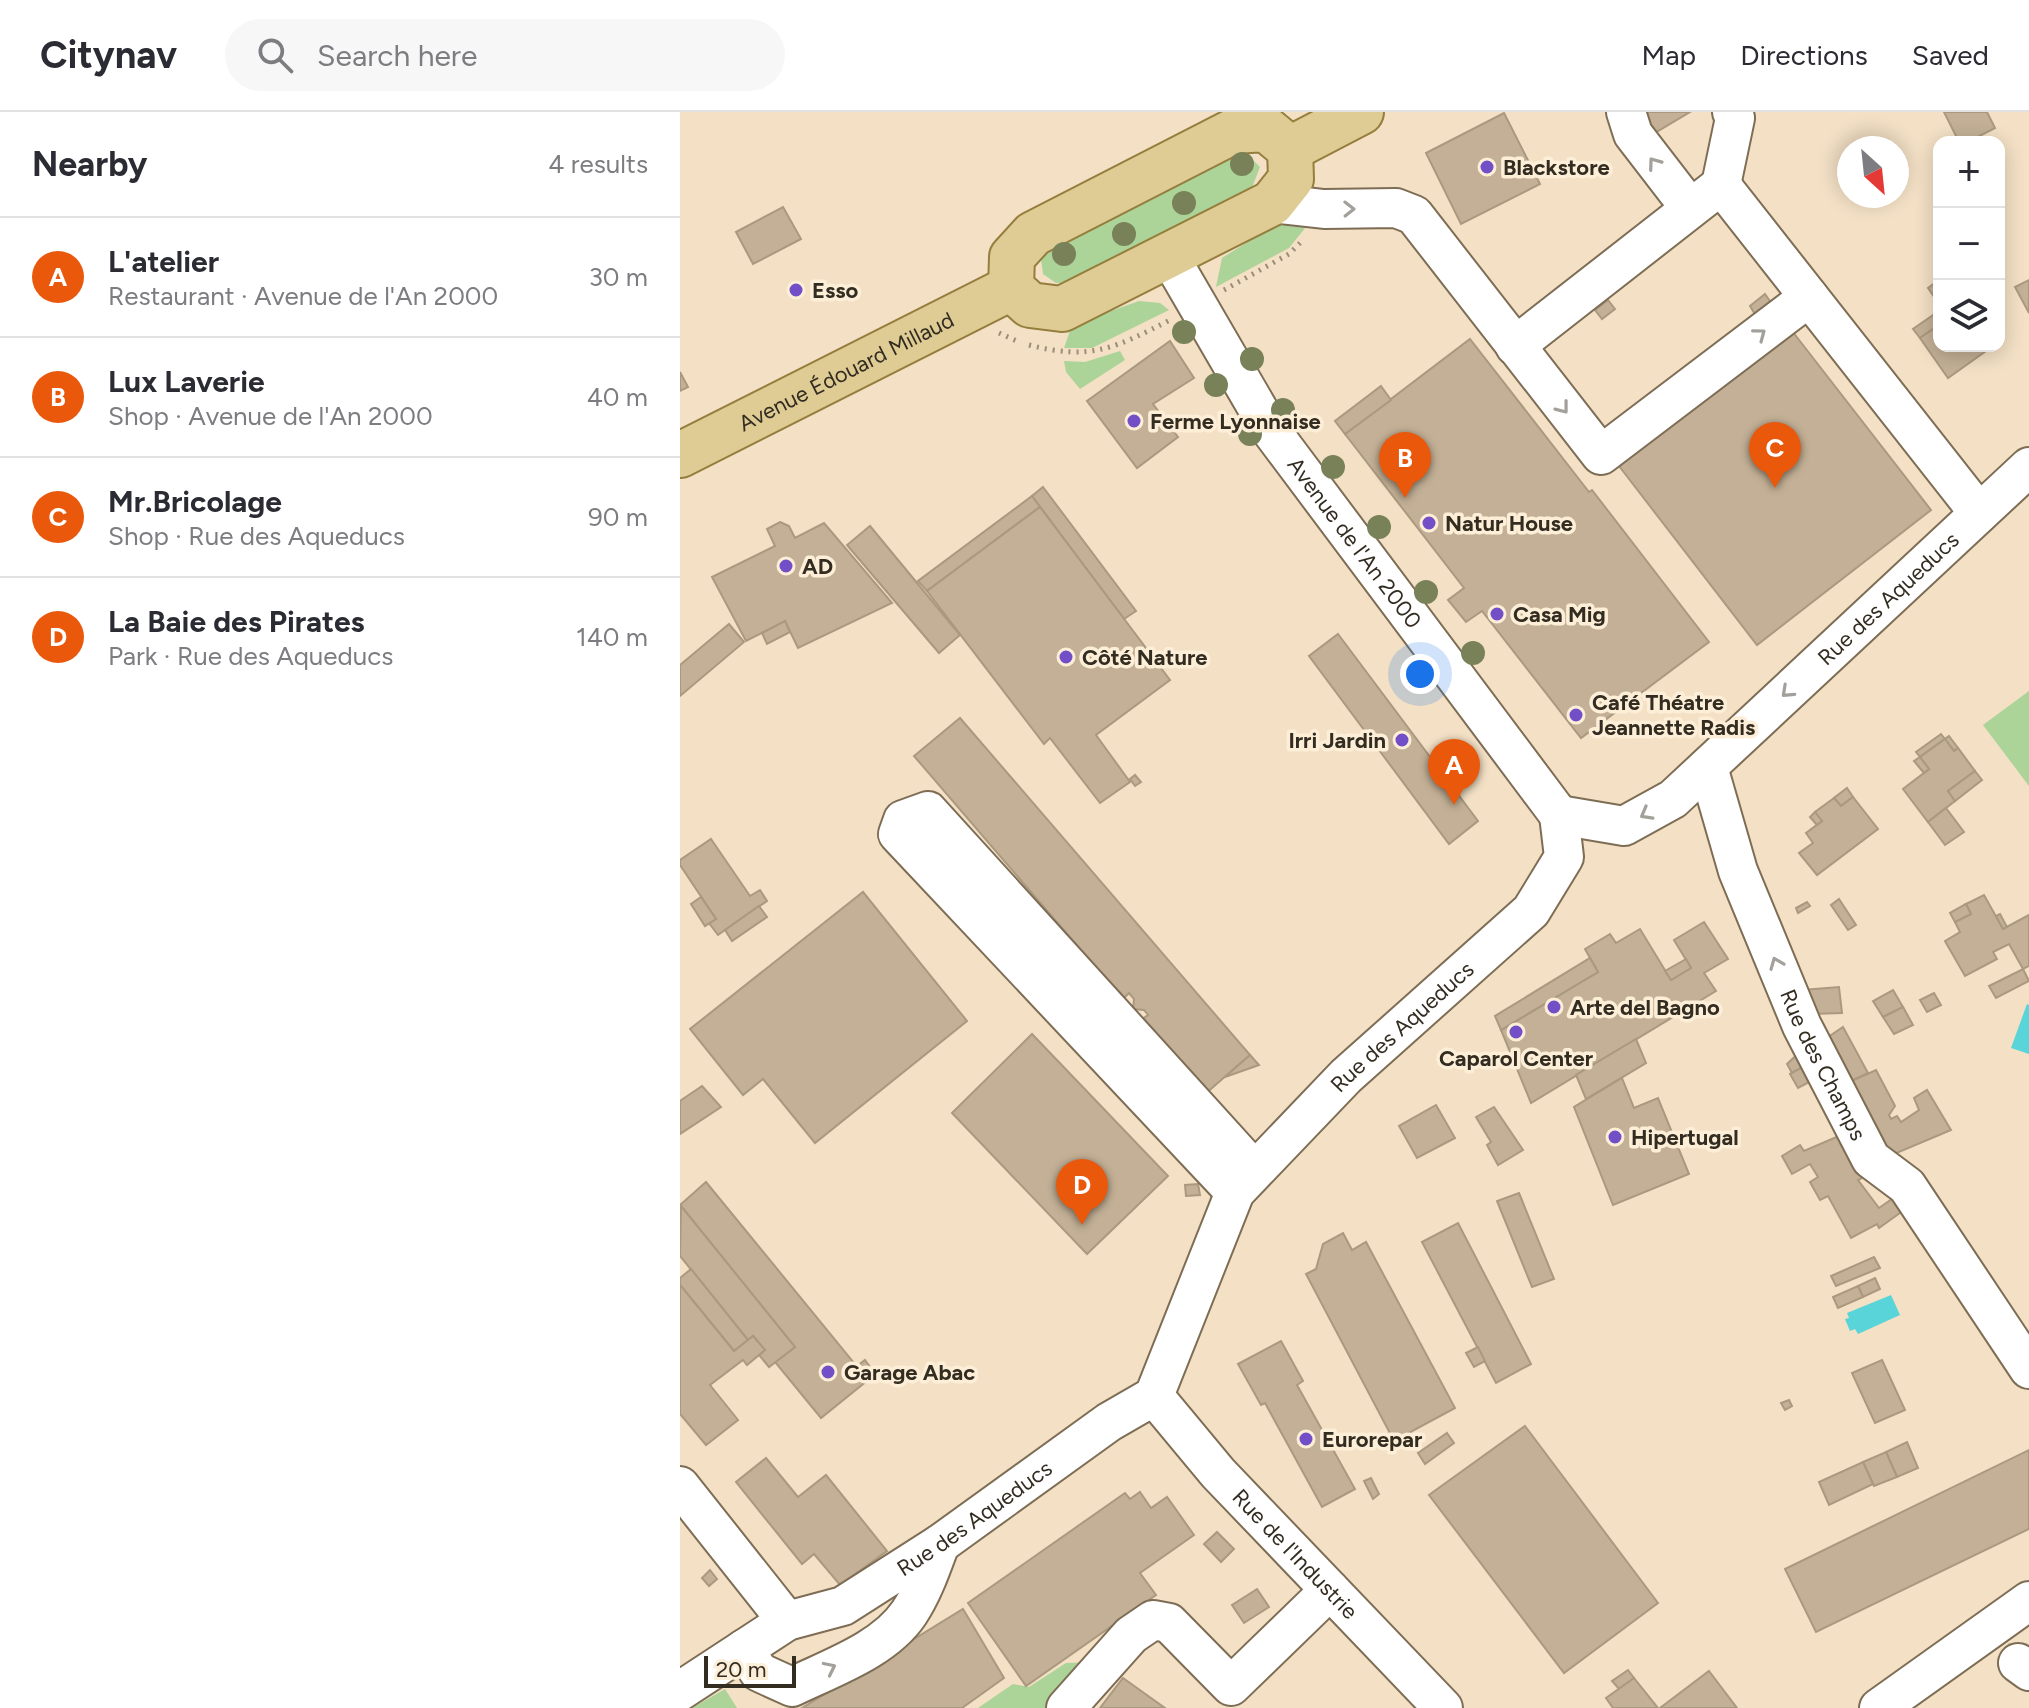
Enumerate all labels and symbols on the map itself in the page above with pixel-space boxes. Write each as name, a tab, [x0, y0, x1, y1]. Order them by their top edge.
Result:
north arrow	[1837, 136, 1909, 208]
place label: Blackstore	[1503, 154, 1610, 181]
one-way arrow	[1649, 157, 1664, 171]
marker: Blackstore	[1478, 158, 1496, 176]
one-way arrow	[1343, 200, 1356, 217]
place label: Esso	[812, 277, 858, 304]
marker: Esso	[787, 281, 805, 299]
street label: Avenue Édouard Millaud	[734, 306, 958, 437]
one-way arrow	[1751, 330, 1765, 344]
one-way arrow	[1554, 399, 1568, 414]
place label: Ferme Lyonnaise	[1150, 408, 1321, 435]
marker: Ferme Lyonnaise	[1125, 412, 1143, 430]
pin: C	[1749, 422, 1801, 488]
pin: B	[1379, 432, 1431, 498]
street label: Avenue de l'An 2000	[1282, 452, 1428, 633]
place label: Natur House	[1445, 510, 1573, 537]
marker: Natur House	[1420, 514, 1438, 532]
street label: Rue des Aqueducs	[1812, 526, 1964, 671]
place label: AD	[802, 553, 833, 580]
marker: AD	[777, 557, 795, 575]
place label: Casa Mig	[1513, 601, 1606, 628]
marker: Casa Mig	[1488, 605, 1506, 623]
place label: Côté Nature	[1082, 644, 1207, 671]
marker: Côté Nature	[1057, 648, 1075, 666]
your location	[1400, 654, 1440, 694]
one-way arrow	[1782, 683, 1797, 697]
place label: Café Théatre Jeannette Radis	[1592, 689, 1755, 741]
marker: Café Théatre Jeannette Radis	[1567, 706, 1585, 724]
place label: Irri Jardin	[1288, 727, 1386, 754]
marker: Irri Jardin	[1393, 731, 1411, 749]
pin: A	[1428, 739, 1480, 805]
one-way arrow	[1640, 804, 1654, 819]
street label: Rue des Aqueducs	[1324, 955, 1479, 1098]
one-way arrow	[1769, 957, 1785, 971]
street label: Rue des Champs	[1775, 985, 1872, 1145]
place label: Arte del Bagno	[1570, 994, 1720, 1021]
marker: Arte del Bagno	[1545, 998, 1563, 1016]
marker: Caparol Center	[1507, 1023, 1525, 1041]
place label: Caparol Center	[1439, 1045, 1594, 1072]
place label: Hipertugal	[1631, 1124, 1739, 1151]
marker: Hipertugal	[1606, 1128, 1624, 1146]
pin: D	[1056, 1159, 1108, 1225]
place label: Garage Abac	[844, 1359, 975, 1386]
marker: Garage Abac	[819, 1363, 837, 1381]
place label: Eurorepar	[1322, 1426, 1423, 1453]
marker: Eurorepar	[1297, 1430, 1315, 1448]
street label: Rue des Aqueducs	[892, 1454, 1057, 1582]
street label: Rue de l'Industrie	[1227, 1483, 1364, 1624]
scale bar	[704, 1652, 796, 1688]
one-way arrow	[822, 1662, 836, 1678]

